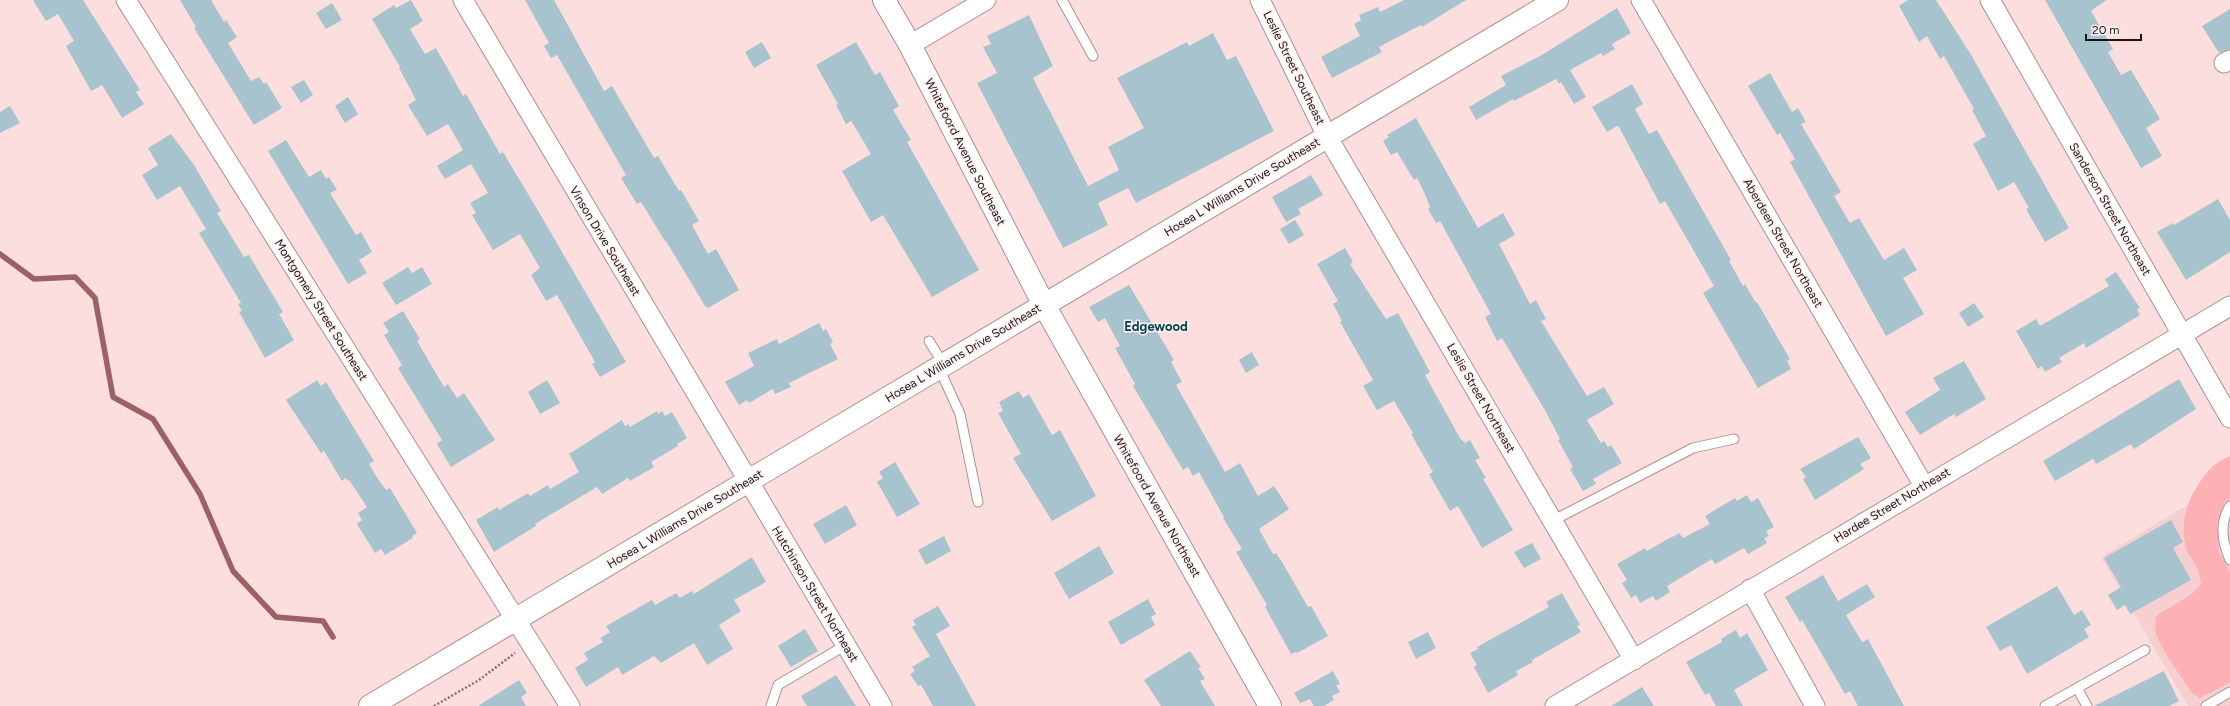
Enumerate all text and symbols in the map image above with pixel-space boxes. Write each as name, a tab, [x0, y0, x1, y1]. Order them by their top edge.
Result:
street label: Leslie Street Southeast	[1260, 9, 1328, 128]
scale bar	[2086, 16, 2141, 42]
text: 20 m	[2092, 23, 2120, 37]
street label: Whitefoord Avenue Southeast	[922, 76, 1008, 228]
street label: Hosea L Williams Drive Southeast	[1161, 135, 1323, 239]
street label: Sanderson Street Northeast	[2066, 140, 2154, 278]
street label: Aberdeen Street Northeast	[1740, 176, 1826, 310]
street label: Vinson Drive Southeast	[567, 183, 644, 299]
street label: Montgomery Street Southeast	[272, 237, 371, 384]
street label: Hosea L Williams Drive Southeast	[882, 301, 1044, 405]
district label: Edgewood	[1124, 319, 1188, 334]
street label: Leslie Street Northeast	[1444, 341, 1518, 456]
street label: Whitefoord Avenue Northeast	[1110, 432, 1204, 580]
street label: Hardee Street Northeast	[1831, 464, 1953, 545]
street label: Hosea L Williams Drive Southeast	[604, 467, 766, 571]
street label: Hutchinson Street Northeast	[769, 524, 861, 665]

